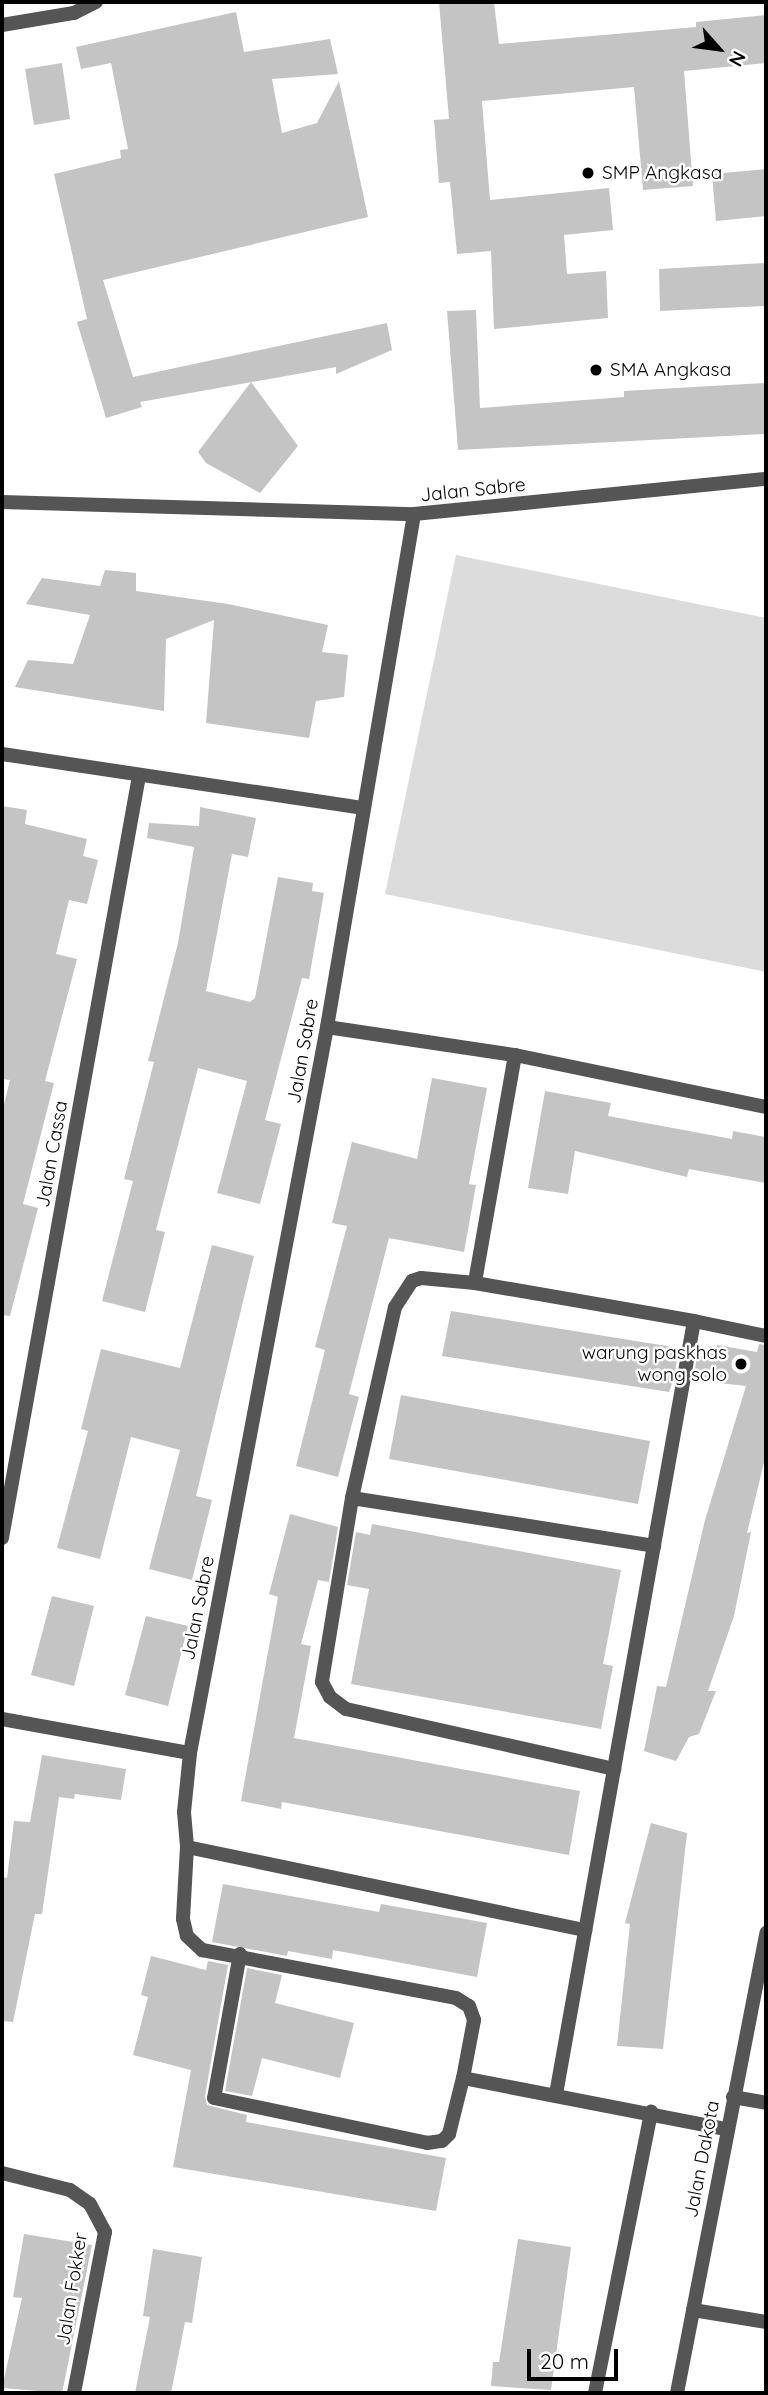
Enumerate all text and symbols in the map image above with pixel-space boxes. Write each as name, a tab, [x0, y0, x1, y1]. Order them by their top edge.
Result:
north arrow	[684, 14, 754, 84]
text: N	[724, 47, 751, 71]
place label: SMP Angkasa	[602, 162, 722, 184]
marker: SMP Angkasa	[580, 165, 596, 181]
place label: SMA Angkasa	[610, 359, 731, 381]
marker: SMA Angkasa	[588, 362, 604, 378]
street label: Jalan Sabre	[419, 473, 527, 507]
street label: Jalan Sabre	[283, 997, 323, 1105]
street label: Jalan Cassa	[31, 1099, 73, 1209]
place label: warung paskhas wong solo	[582, 1342, 727, 1386]
marker: warung paskhas wong solo	[733, 1356, 749, 1372]
street label: Jalan Sabre	[177, 1554, 219, 1662]
street label: Jalan Dakota	[679, 2099, 725, 2219]
street label: Jalan Fokker	[52, 2231, 92, 2347]
scale bar	[530, 2336, 621, 2380]
text: 20 m	[540, 2348, 589, 2374]

